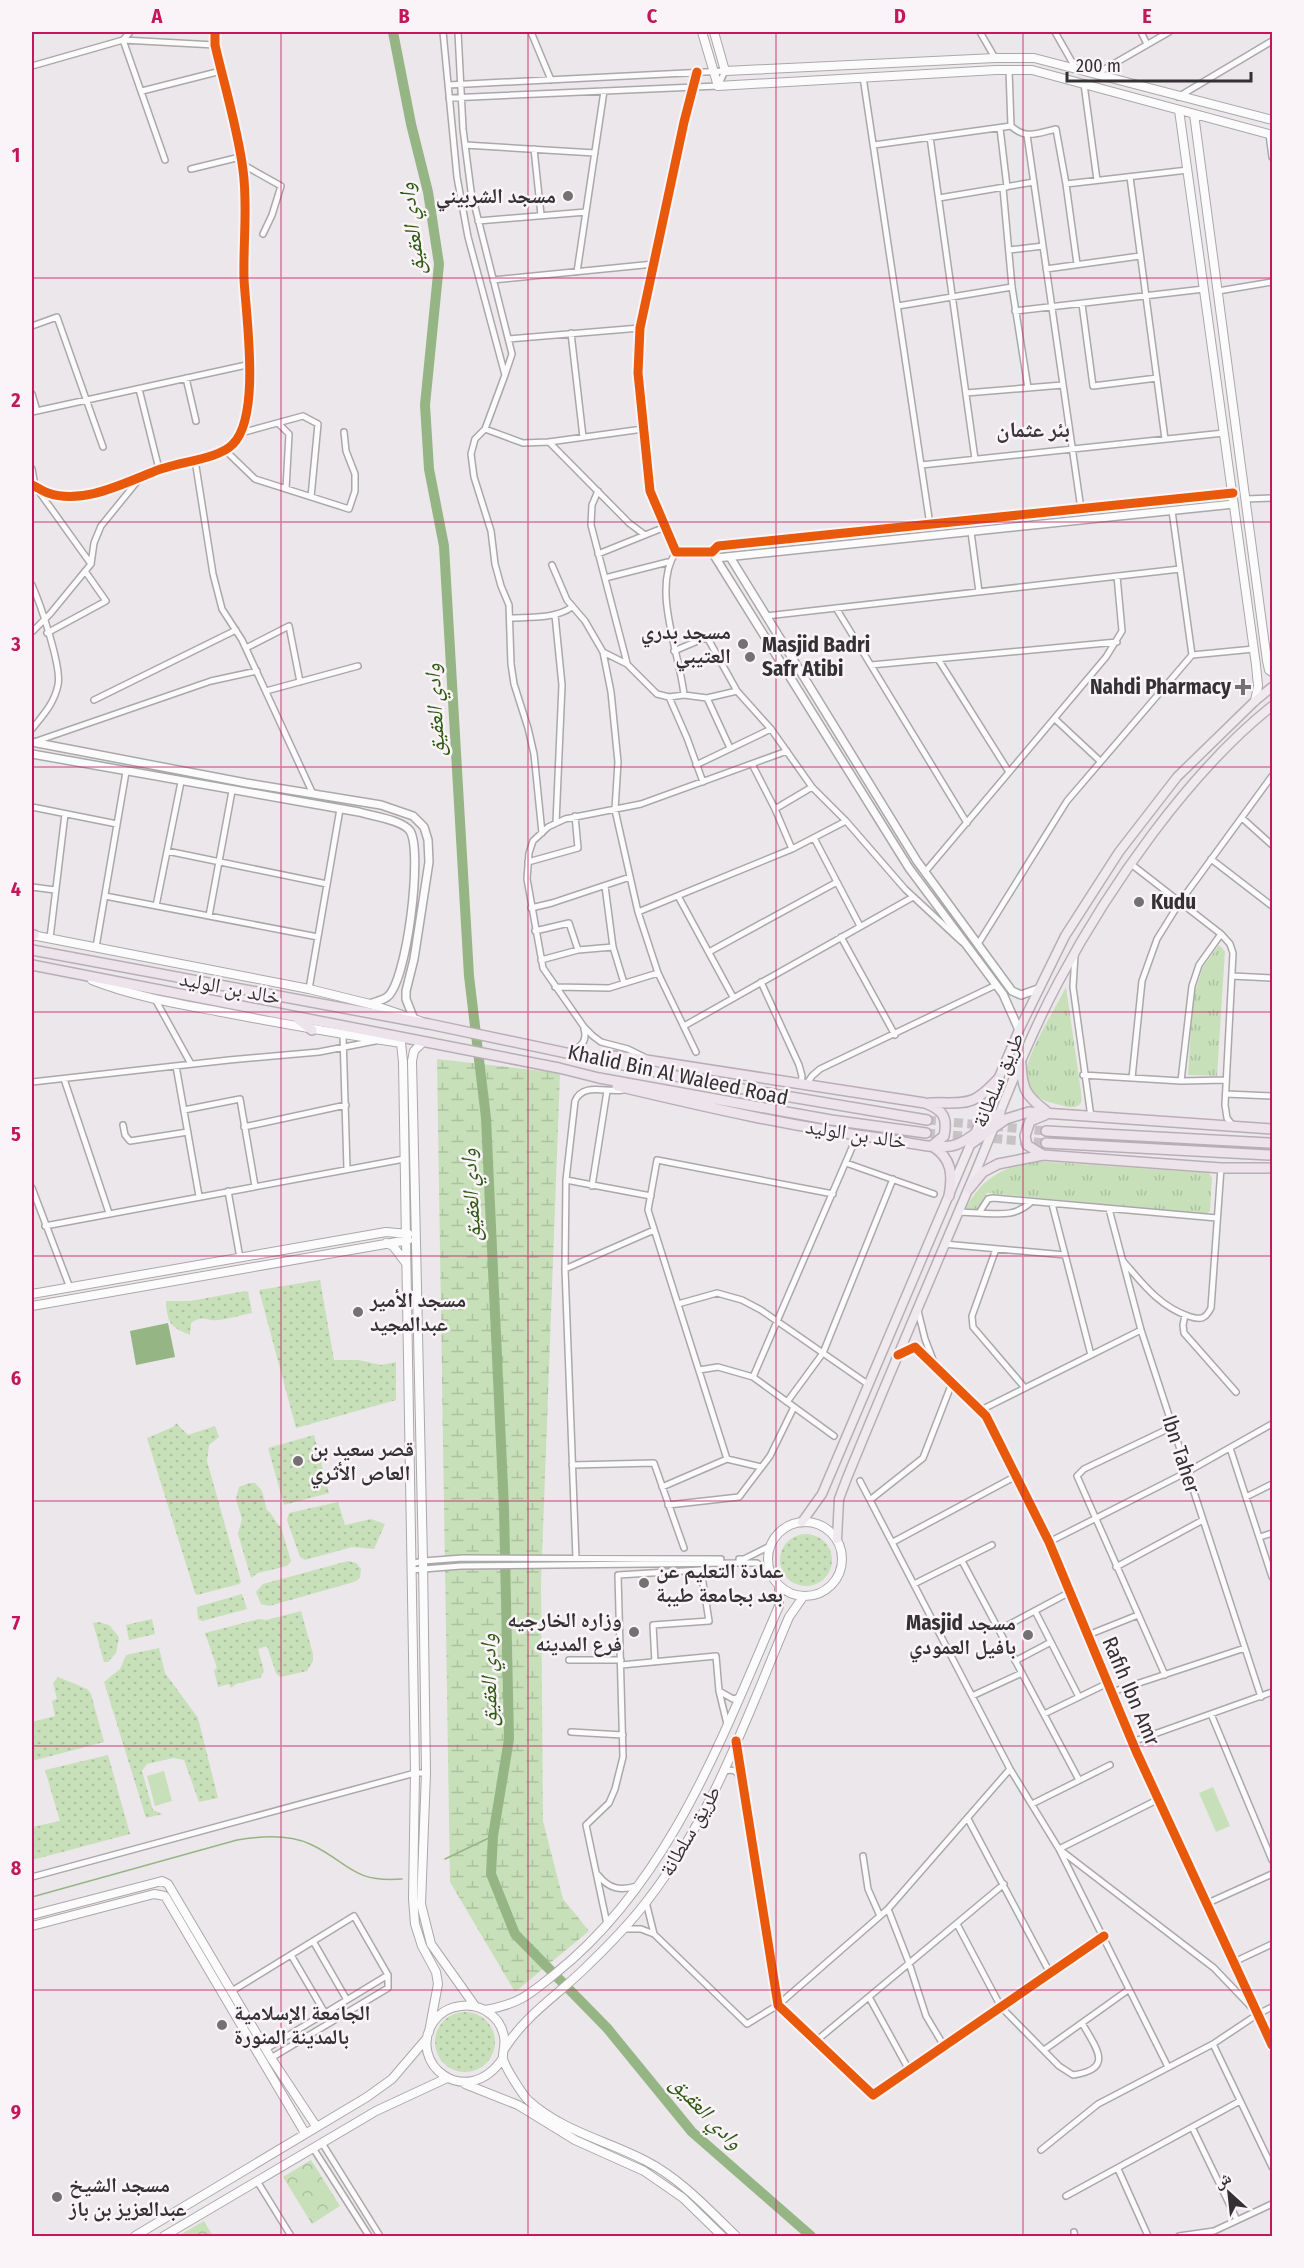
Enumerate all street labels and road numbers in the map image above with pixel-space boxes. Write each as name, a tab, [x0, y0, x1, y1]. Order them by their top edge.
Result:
street label: خالد بن الوليد	[177, 965, 283, 1011]
street label: طريق سلطانة	[966, 1029, 1030, 1131]
street label: Khalid Bin Al Waleed Road	[565, 1039, 791, 1111]
street label: خالد بن الوليد	[803, 1113, 909, 1155]
street label: Ibn Taher	[1156, 1412, 1206, 1497]
street label: Rafih Ibn Amr	[1096, 1633, 1166, 1750]
street label: طريق سلطانة	[654, 1781, 726, 1881]

